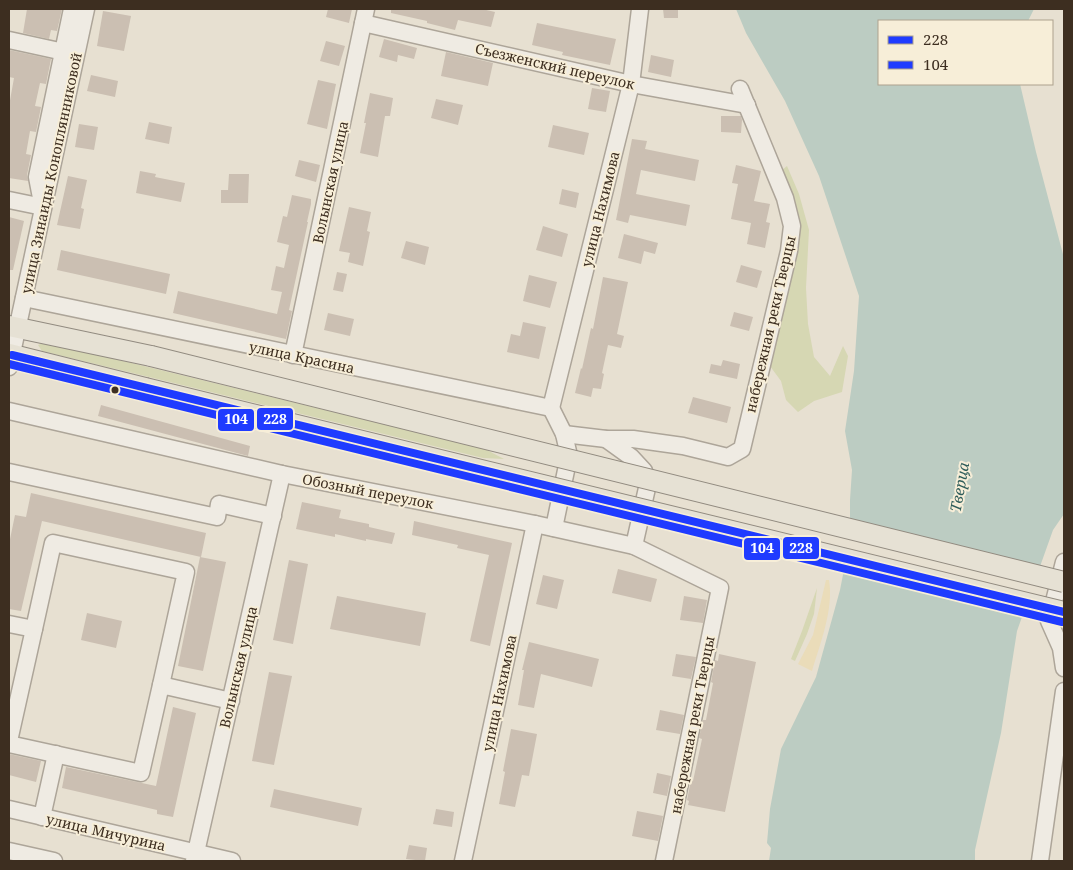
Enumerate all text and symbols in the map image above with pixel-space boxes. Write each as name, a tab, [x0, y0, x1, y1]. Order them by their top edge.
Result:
legend	[878, 20, 1053, 85]
text: 228	[923, 29, 948, 49]
street label: Съезженский переулок	[473, 38, 637, 94]
street label: улица Зинаиды Коноплянниковой	[16, 51, 86, 295]
text: 104	[923, 54, 949, 74]
street label: Волынская улица	[308, 119, 352, 245]
street label: улица Нахимова	[576, 149, 624, 269]
street label: набережная реки Тверцы	[740, 234, 800, 414]
street label: улица Красина	[248, 337, 356, 377]
unlabelled marker	[110, 385, 120, 395]
line badge: 228	[256, 407, 294, 431]
line badge: 104	[217, 408, 255, 432]
text: 104	[224, 409, 248, 428]
text: 228	[263, 409, 287, 428]
water label: Тверца	[945, 460, 973, 513]
street label: Обозный переулок	[301, 469, 436, 513]
line badge: 228	[782, 536, 820, 560]
line badge: 104	[743, 537, 781, 561]
text: 104	[750, 538, 774, 557]
text: 228	[789, 538, 813, 557]
street label: Волынская улица	[215, 604, 261, 730]
street label: улица Нахимова	[477, 633, 521, 753]
street label: набережная реки Тверцы	[665, 634, 719, 816]
street label: улица Мичурина	[44, 809, 168, 855]

